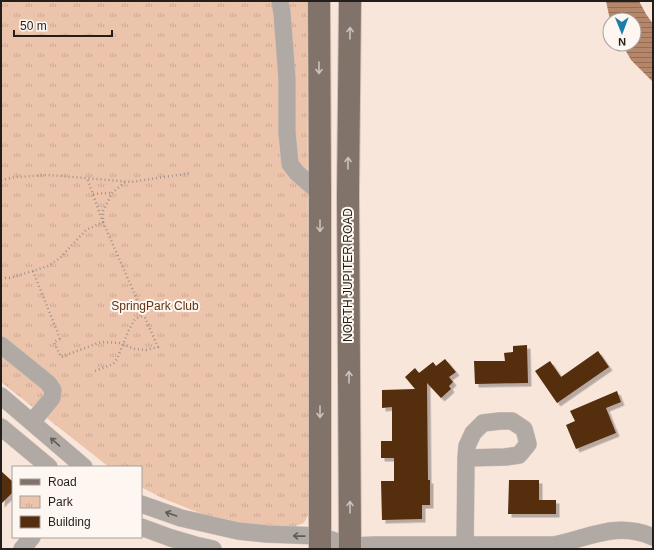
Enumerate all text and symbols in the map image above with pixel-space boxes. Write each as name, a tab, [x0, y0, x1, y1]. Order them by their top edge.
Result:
scale bar	[14, 12, 112, 38]
north arrow	[602, 12, 642, 52]
text: 50 m	[20, 19, 47, 33]
one-way arrow	[346, 27, 354, 40]
text: N	[618, 36, 626, 48]
one-way arrow	[315, 61, 323, 74]
one-way arrow	[344, 157, 352, 170]
street label: NORTH JUPITER ROAD	[341, 208, 355, 342]
one-way arrow	[316, 219, 324, 232]
park label: SpringPark Club	[111, 299, 199, 313]
one-way arrow	[345, 371, 353, 384]
one-way arrow	[316, 405, 324, 418]
one-way arrow	[49, 437, 60, 446]
legend	[12, 466, 142, 538]
text: Road	[48, 475, 77, 489]
text: Park	[48, 495, 74, 509]
one-way arrow	[346, 501, 354, 514]
one-way arrow	[165, 510, 178, 517]
text: Building	[48, 515, 91, 529]
one-way arrow	[293, 532, 306, 540]

